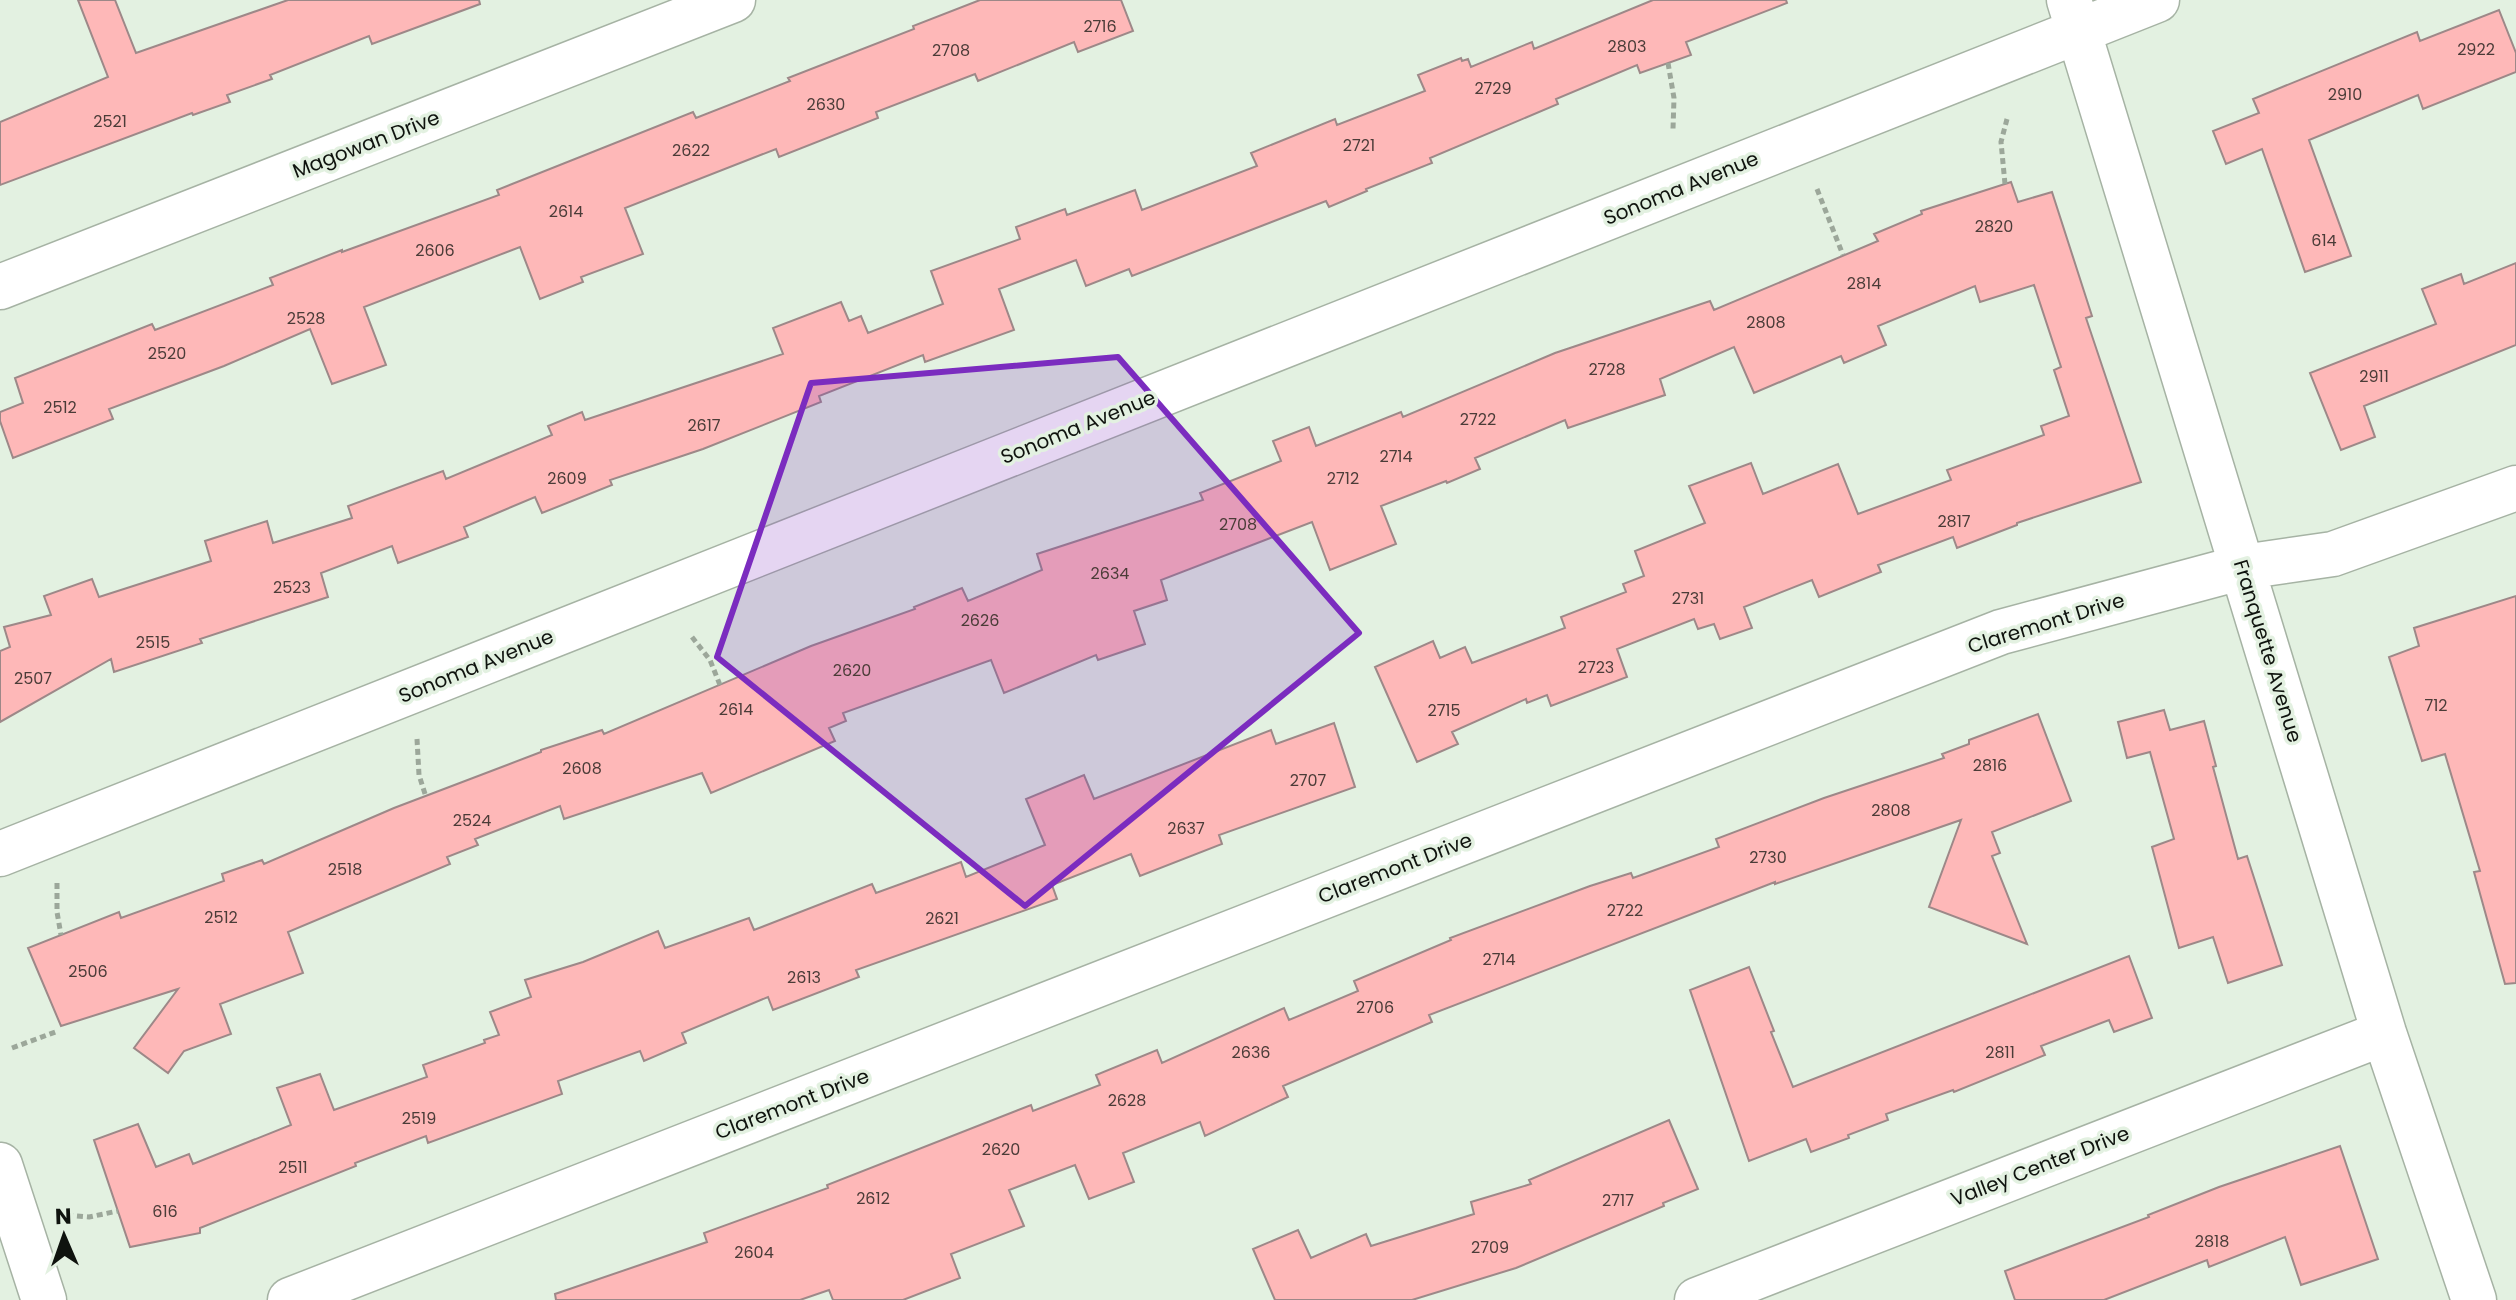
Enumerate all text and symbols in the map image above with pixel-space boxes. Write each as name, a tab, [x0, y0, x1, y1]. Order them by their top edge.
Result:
house number: 2716	[1083, 15, 1117, 38]
house number: 2803	[1608, 35, 1646, 58]
house number: 2922	[2457, 38, 2495, 61]
house number: 2708	[932, 39, 970, 62]
house number: 2729	[1474, 77, 1512, 100]
house number: 2910	[2328, 83, 2362, 106]
house number: 2630	[807, 93, 845, 116]
street label: Magowan Drive	[289, 103, 443, 185]
house number: 2521	[93, 110, 127, 133]
house number: 2721	[1343, 134, 1375, 157]
house number: 2622	[672, 139, 710, 162]
street label: Sonoma Avenue	[1599, 144, 1763, 232]
house number: 2614	[549, 200, 583, 223]
house number: 2820	[1975, 215, 2013, 238]
house number: 614	[2311, 229, 2337, 252]
house number: 2606	[415, 239, 455, 262]
house number: 2814	[1847, 272, 1881, 295]
house number: 2528	[287, 307, 325, 330]
house number: 2808	[1746, 311, 1786, 334]
house number: 2520	[148, 342, 186, 365]
house number: 2728	[1588, 358, 1626, 381]
house number: 2911	[2359, 365, 2389, 388]
street label: Sonoma Avenue	[996, 383, 1160, 471]
house number: 2512	[43, 396, 77, 419]
house number: 2722	[1460, 408, 1496, 431]
house number: 2617	[687, 414, 721, 437]
house number: 2714	[1379, 445, 1413, 468]
house number: 2609	[547, 467, 587, 490]
house number: 2712	[1327, 467, 1359, 490]
house number: 2817	[1937, 510, 1971, 533]
house number: 2708	[1219, 513, 1257, 536]
street label: Franquette Avenue	[2227, 556, 2309, 746]
house number: 2634	[1091, 562, 1129, 585]
house number: 2523	[273, 576, 311, 599]
street label: Claremont Drive	[1964, 586, 2128, 660]
house number: 2731	[1672, 587, 1704, 610]
house number: 2626	[961, 609, 999, 632]
street label: Sonoma Avenue	[394, 622, 558, 710]
house number: 2515	[136, 631, 170, 654]
house number: 2723	[1578, 656, 1614, 679]
house number: 2620	[833, 659, 871, 682]
house number: 2507	[14, 667, 52, 690]
house number: 712	[2424, 694, 2448, 717]
house number: 2614	[719, 698, 753, 721]
house number: 2715	[1427, 699, 1461, 722]
house number: 2816	[1973, 754, 2007, 777]
house number: 2608	[562, 757, 602, 780]
house number: 2707	[1290, 769, 1327, 792]
house number: 2808	[1871, 799, 1911, 822]
house number: 2524	[453, 809, 491, 832]
house number: 2637	[1167, 817, 1205, 840]
street label: Claremont Drive	[1314, 826, 1476, 910]
house number: 2730	[1749, 846, 1787, 869]
house number: 2518	[328, 858, 362, 881]
house number: 2722	[1607, 899, 1643, 922]
house number: 2512	[204, 906, 238, 929]
house number: 2621	[925, 907, 959, 930]
house number: 2714	[1482, 948, 1516, 971]
house number: 2506	[68, 960, 108, 983]
house number: 2613	[787, 966, 821, 989]
house number: 2706	[1356, 996, 1394, 1019]
house number: 2636	[1232, 1041, 1270, 1064]
house number: 2811	[1985, 1041, 2015, 1064]
street label: Claremont Drive	[711, 1062, 873, 1146]
house number: 2628	[1108, 1089, 1146, 1112]
house number: 2519	[402, 1107, 436, 1130]
street label: Valley Center Drive	[1947, 1119, 2133, 1213]
house number: 2620	[982, 1138, 1020, 1161]
house number: 2511	[278, 1156, 308, 1179]
house number: 2612	[856, 1187, 890, 1210]
house number: 2717	[1602, 1189, 1634, 1212]
north arrow	[24, 1196, 104, 1276]
house number: 616	[152, 1200, 178, 1223]
text: N	[55, 1201, 72, 1232]
house number: 2818	[2195, 1230, 2229, 1253]
house number: 2709	[1471, 1236, 1509, 1259]
house number: 2604	[734, 1241, 774, 1264]

